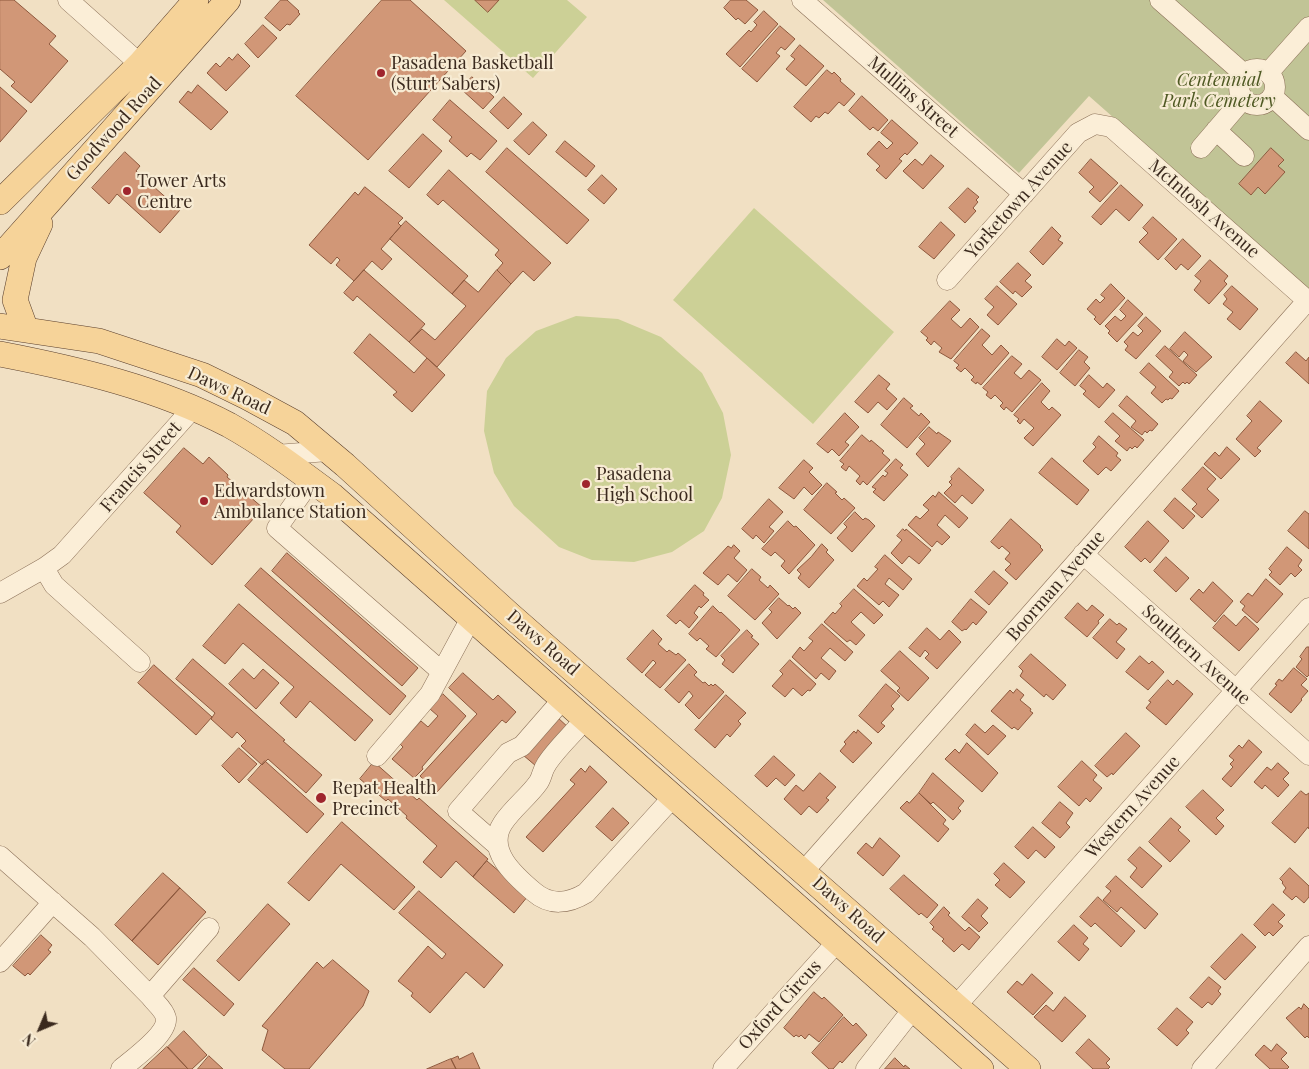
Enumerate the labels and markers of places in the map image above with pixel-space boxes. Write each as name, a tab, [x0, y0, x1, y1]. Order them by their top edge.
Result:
place label: Pasadena Basketball (Sturt Sabers)	[391, 52, 554, 94]
marker: Pasadena Basketball (Sturt Sabers)	[375, 67, 387, 79]
place label: Tower Arts Centre	[137, 170, 226, 212]
marker: Tower Arts Centre	[121, 185, 133, 197]
place label: Pasadena High School	[596, 463, 693, 506]
marker: Pasadena High School	[580, 478, 592, 490]
place label: Edwardstown Ambulance Station	[214, 480, 366, 522]
marker: Edwardstown Ambulance Station	[198, 495, 210, 507]
place label: Repat Health Precinct	[332, 777, 437, 820]
marker: Repat Health Precinct	[314, 791, 328, 805]

